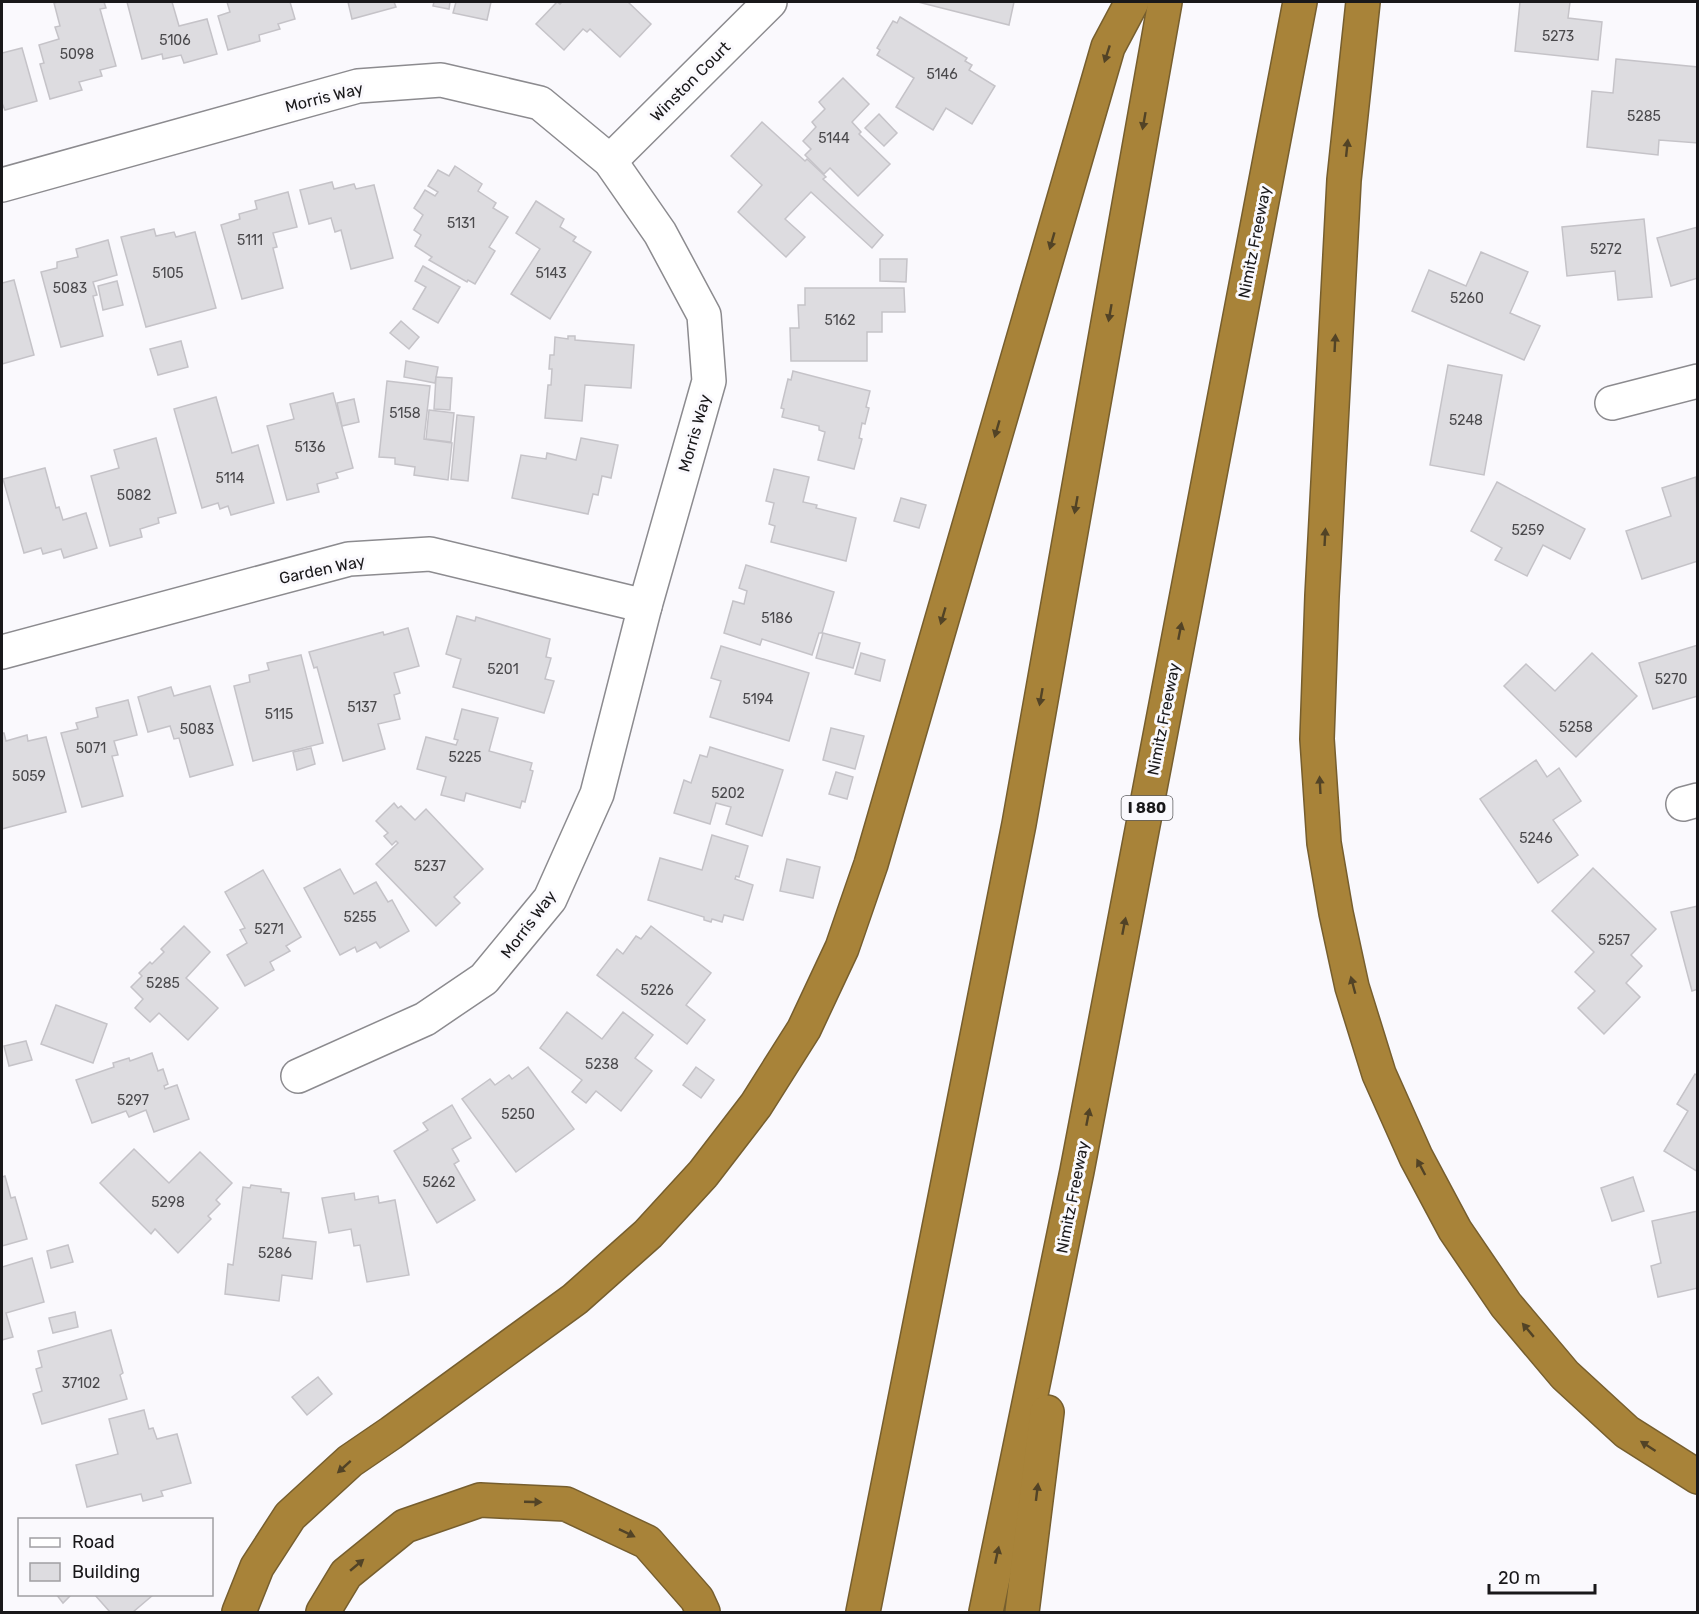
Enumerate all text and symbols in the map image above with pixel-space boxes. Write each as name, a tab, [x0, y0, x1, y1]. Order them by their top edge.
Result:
house number: 5273	[1542, 28, 1574, 45]
house number: 5106	[159, 32, 191, 49]
street label: Winston Court	[646, 37, 734, 125]
one-way arrow	[1101, 45, 1111, 63]
house number: 5098	[60, 46, 94, 63]
house number: 5146	[926, 66, 958, 83]
street label: Morris Way	[283, 79, 365, 116]
house number: 5285	[1627, 108, 1661, 125]
one-way arrow	[1139, 112, 1148, 131]
house number: 5144	[818, 130, 850, 147]
one-way arrow	[1342, 138, 1352, 157]
street label: Nimitz Freeway	[1234, 184, 1275, 300]
house number: 5131	[447, 215, 475, 232]
house number: 5111	[237, 232, 263, 249]
one-way arrow	[1047, 232, 1056, 250]
house number: 5272	[1590, 241, 1622, 258]
house number: 5105	[152, 265, 184, 282]
house number: 5143	[535, 265, 567, 282]
house number: 5083	[53, 280, 87, 297]
house number: 5260	[1450, 290, 1484, 307]
one-way arrow	[1105, 304, 1114, 323]
house number: 5162	[825, 312, 855, 329]
one-way arrow	[1331, 333, 1340, 352]
street label: Morris Way	[674, 392, 715, 474]
house number: 5158	[389, 405, 421, 422]
house number: 5248	[1449, 412, 1483, 429]
one-way arrow	[992, 420, 1002, 438]
house number: 5136	[295, 439, 325, 456]
house number: 5114	[216, 470, 245, 487]
house number: 5082	[117, 487, 151, 504]
one-way arrow	[1071, 496, 1080, 515]
house number: 5259	[1511, 522, 1545, 539]
one-way arrow	[1320, 528, 1330, 547]
street label: Garden Way	[277, 551, 367, 588]
one-way arrow	[938, 607, 947, 625]
house number: 5186	[761, 610, 793, 627]
one-way arrow	[1176, 621, 1185, 640]
house number: 5201	[487, 661, 519, 678]
street label: Nimitz Freeway	[1143, 661, 1184, 777]
house number: 5270	[1655, 671, 1687, 688]
one-way arrow	[1037, 688, 1046, 707]
house number: 5194	[743, 691, 774, 708]
house number: 5137	[347, 699, 377, 716]
house number: 5115	[265, 706, 293, 723]
house number: 5258	[1559, 719, 1593, 736]
house number: 5083	[180, 721, 214, 738]
house number: 5071	[76, 740, 106, 757]
house number: 5225	[448, 749, 482, 766]
house number: 5059	[12, 768, 46, 785]
one-way arrow	[1315, 775, 1325, 794]
house number: 5202	[711, 785, 745, 802]
road number: I 880	[1122, 796, 1172, 820]
house number: 5246	[1519, 830, 1553, 847]
house number: 5237	[414, 858, 446, 875]
street label: Morris Way	[497, 887, 560, 962]
house number: 5255	[343, 909, 377, 926]
one-way arrow	[1120, 916, 1129, 935]
house number: 5271	[254, 921, 284, 938]
house number: 5257	[1598, 932, 1630, 949]
house number: 5285	[146, 975, 180, 992]
one-way arrow	[1347, 976, 1357, 995]
house number: 5226	[640, 982, 674, 999]
house number: 5238	[585, 1056, 619, 1073]
house number: 5297	[117, 1092, 149, 1109]
house number: 5250	[501, 1106, 535, 1123]
one-way arrow	[1084, 1108, 1093, 1127]
street label: Nimitz Freeway	[1052, 1139, 1093, 1255]
one-way arrow	[1416, 1159, 1426, 1176]
house number: 5262	[422, 1174, 456, 1191]
house number: 5298	[151, 1194, 185, 1211]
house number: 5286	[258, 1245, 292, 1262]
one-way arrow	[1521, 1322, 1534, 1338]
house number: 37102	[62, 1375, 100, 1392]
one-way arrow	[1640, 1441, 1656, 1452]
one-way arrow	[336, 1460, 351, 1474]
one-way arrow	[1032, 1482, 1042, 1501]
one-way arrow	[524, 1498, 543, 1507]
legend	[18, 1518, 213, 1596]
one-way arrow	[618, 1528, 635, 1537]
text: Road	[72, 1531, 115, 1553]
one-way arrow	[993, 1546, 1003, 1565]
scale bar	[1489, 1557, 1596, 1595]
one-way arrow	[349, 1559, 365, 1572]
text: Building	[72, 1561, 140, 1583]
text: 20 m	[1498, 1567, 1540, 1589]

